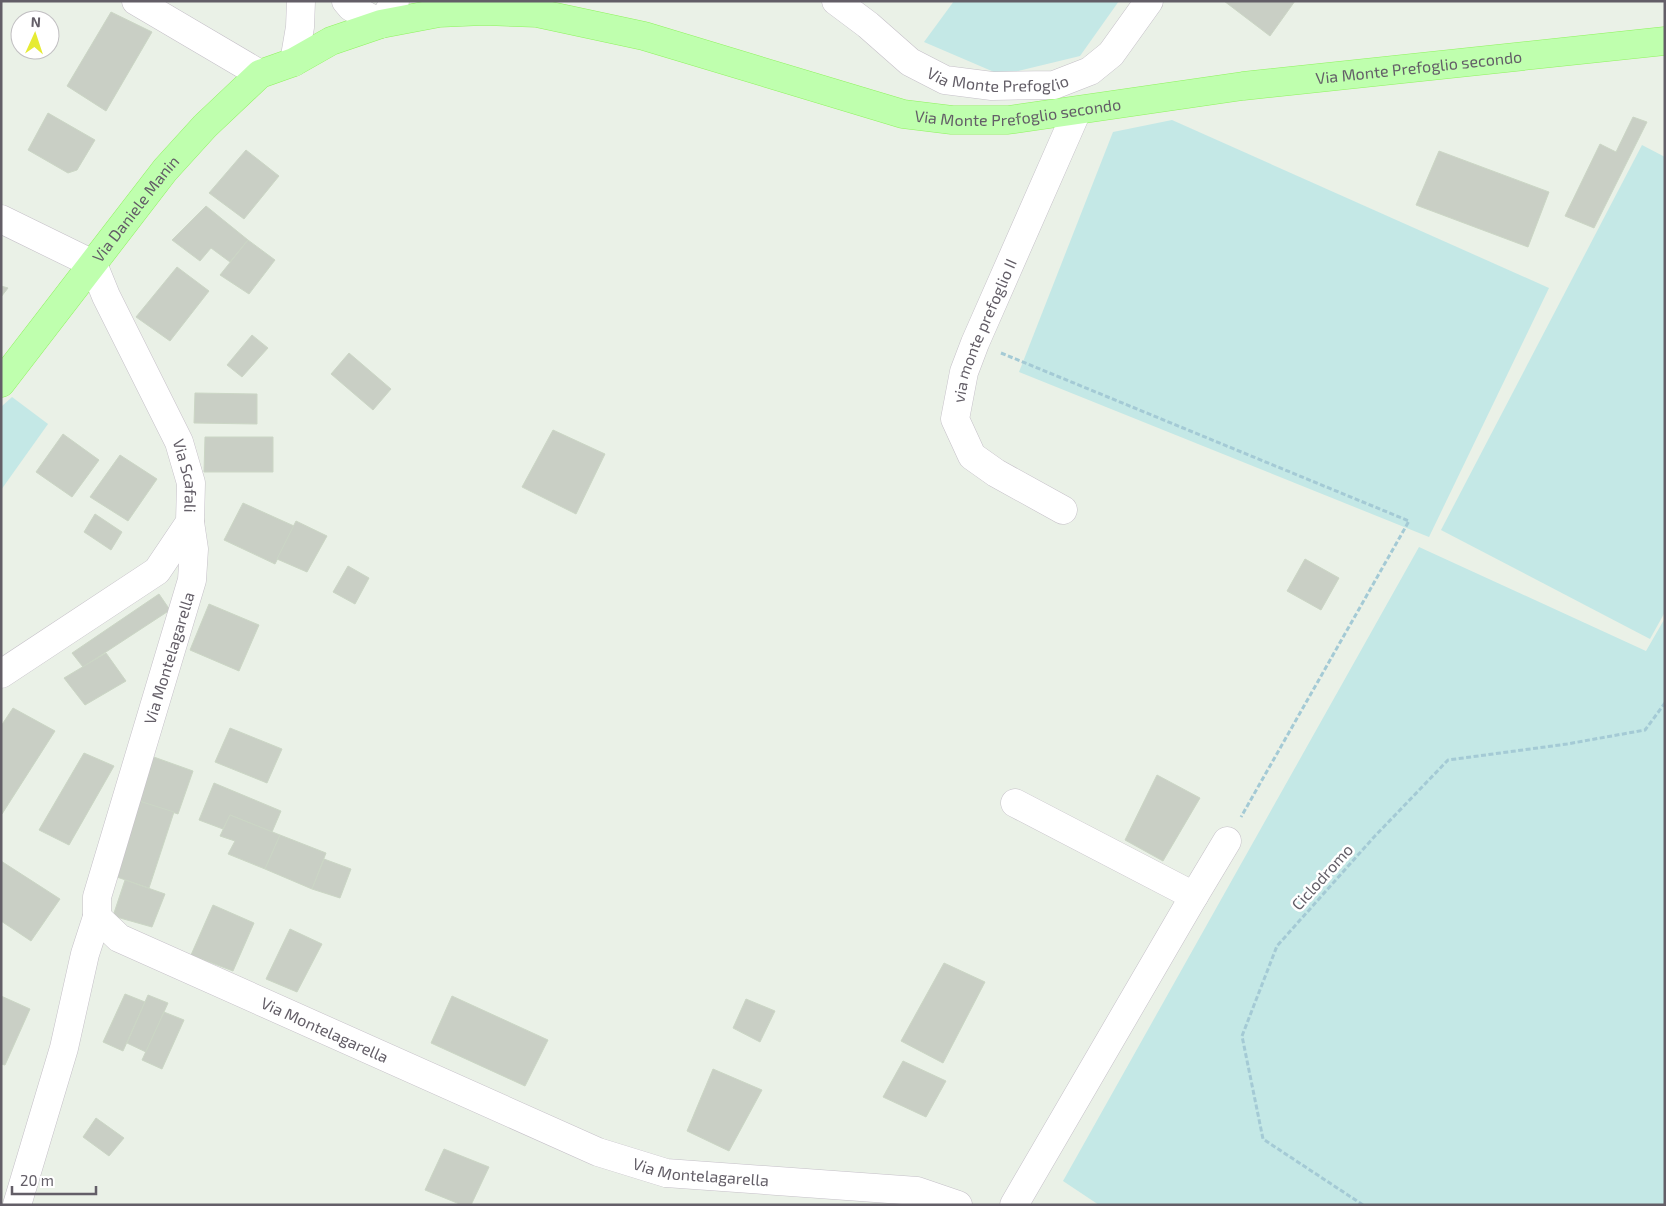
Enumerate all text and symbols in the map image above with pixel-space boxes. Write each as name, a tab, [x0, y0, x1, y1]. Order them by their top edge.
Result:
north arrow	[10, 10, 60, 60]
text: N	[30, 13, 41, 30]
street label: Via Monte Prefoglio secondo	[1314, 46, 1523, 87]
street label: Via Monte Prefoglio	[924, 63, 1071, 95]
street label: Via Monte Prefoglio secondo	[914, 94, 1122, 129]
street label: Via Daniele Manin	[88, 151, 182, 266]
street label: via monte prefoglio II	[948, 256, 1020, 404]
street label: Via Scafali	[170, 436, 201, 513]
street label: Via Montelagarella	[139, 589, 198, 726]
street label: Ciclodromo	[1287, 840, 1356, 914]
street label: Via Montelagarella	[258, 993, 392, 1066]
street label: Via Montelagarella	[631, 1153, 770, 1189]
scale bar	[12, 1164, 96, 1196]
text: 20 m	[20, 1171, 54, 1189]

